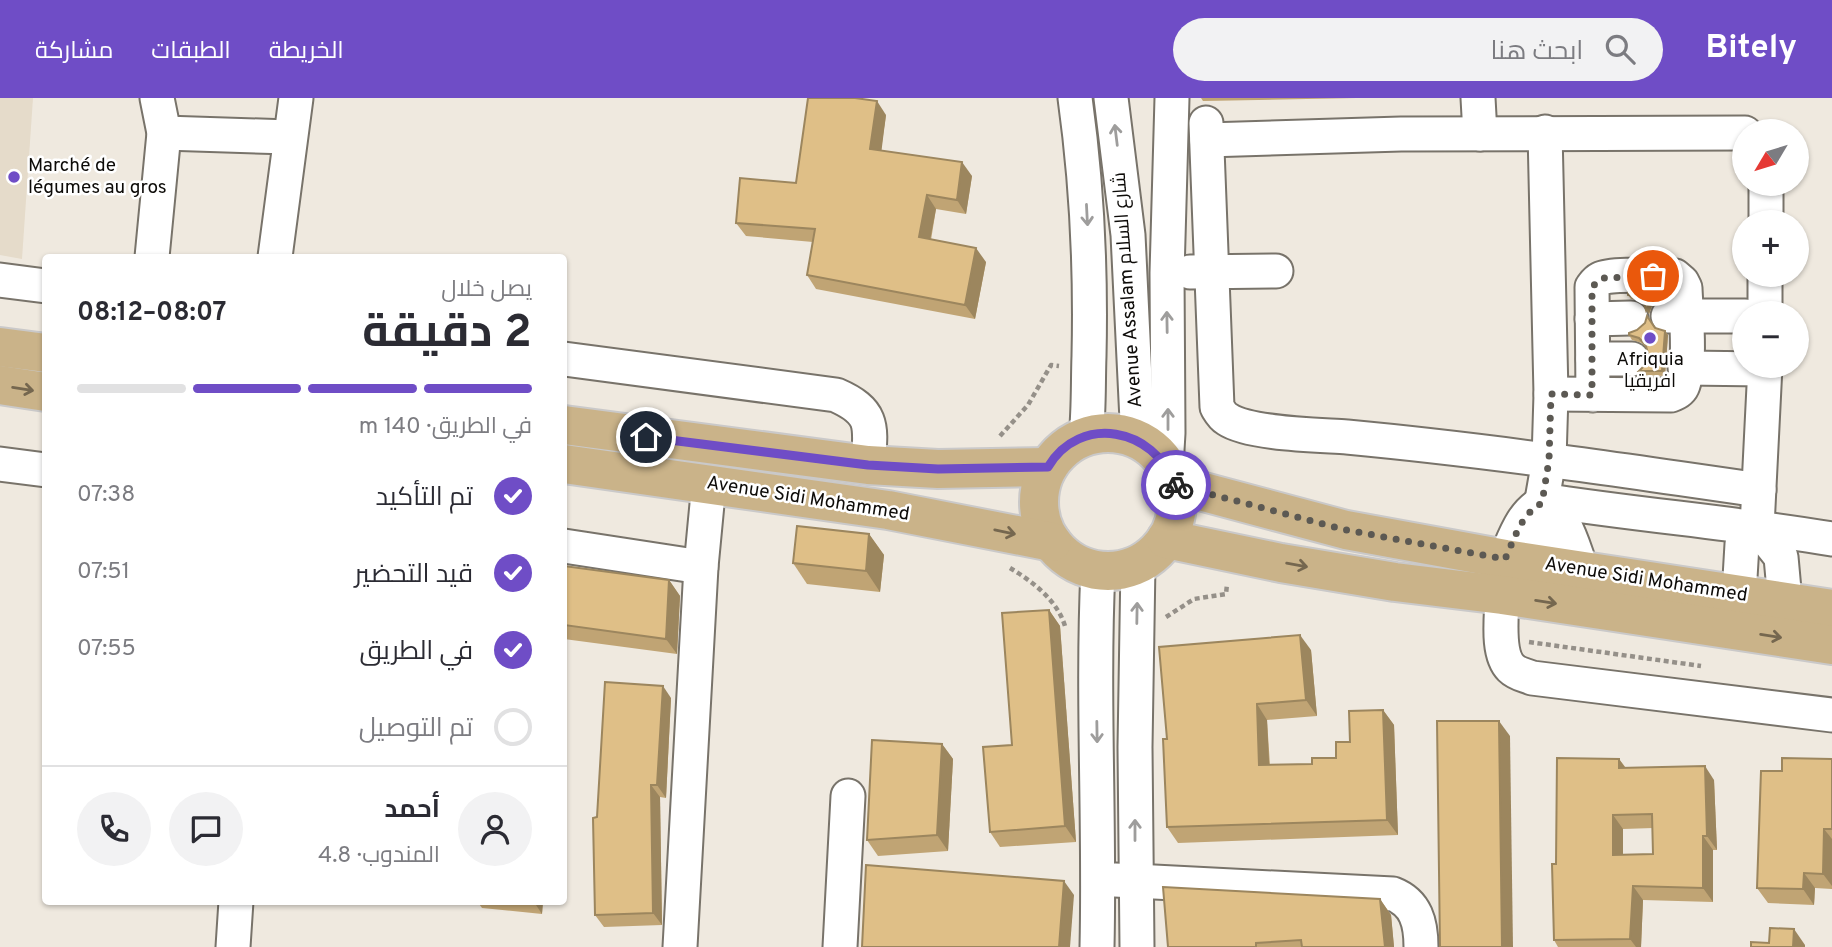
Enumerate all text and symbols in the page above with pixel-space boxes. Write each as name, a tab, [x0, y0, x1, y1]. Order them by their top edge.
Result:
search box	[1173, 18, 1663, 81]
text: Bitely	[1705, 28, 1797, 70]
icon: search	[1601, 30, 1639, 68]
text: ابحث هنا	[1490, 36, 1583, 69]
text: مشاركة	[35, 37, 113, 67]
text: الطبقات	[151, 37, 231, 67]
text: الخريطة	[269, 37, 344, 67]
north arrow	[1732, 119, 1810, 196]
map controls	[1732, 119, 1809, 378]
one-way arrow	[1110, 125, 1123, 147]
place label: Marché de légumes au gros	[28, 154, 167, 200]
marker: Marché de légumes au gros	[6, 169, 22, 185]
street label: Avenue Assalam شارع السلام	[1108, 171, 1148, 409]
one-way arrow	[1080, 203, 1093, 226]
button: +	[1732, 210, 1809, 287]
pin	[1623, 246, 1683, 306]
icon: bag	[1634, 257, 1672, 295]
text: يصل خلال	[441, 276, 532, 305]
text: 08:07–08:12	[77, 297, 226, 330]
button: −	[1732, 301, 1809, 378]
text: 2 دقيقة	[362, 305, 532, 364]
one-way arrow	[1160, 311, 1174, 334]
marker: Afriquia افريقيا	[1642, 330, 1658, 346]
place label: Afriquia افريقيا	[1616, 348, 1684, 394]
one-way arrow	[11, 383, 34, 396]
pin	[616, 407, 676, 467]
one-way arrow	[1161, 408, 1175, 431]
text: في الطريق · 140 m	[359, 413, 532, 442]
icon: home	[627, 418, 665, 456]
courier	[1141, 450, 1211, 520]
icon: bike	[1157, 466, 1195, 504]
street label: Avenue Sidi Mohammed	[705, 471, 911, 527]
icon: check	[494, 477, 532, 515]
text: 07:38	[77, 481, 135, 510]
text: تم التأكيد	[376, 482, 473, 515]
one-way arrow	[993, 525, 1016, 539]
street label: Avenue Sidi Mohammed	[1543, 552, 1749, 608]
icon: check	[494, 554, 532, 592]
text: 07:51	[77, 558, 130, 587]
text: قيد التحضير	[354, 559, 473, 592]
one-way arrow	[1285, 559, 1308, 573]
one-way arrow	[1534, 596, 1557, 609]
one-way arrow	[1130, 602, 1144, 625]
one-way arrow	[1759, 630, 1782, 643]
icon: check	[494, 631, 532, 669]
text: 07:55	[77, 635, 136, 664]
text: في الطريق	[360, 636, 473, 669]
text: تم التوصيل	[359, 713, 473, 746]
one-way arrow	[1090, 720, 1104, 743]
button: phone	[77, 792, 151, 866]
button: chat	[169, 792, 243, 866]
button: person	[458, 792, 532, 866]
text: أحمد	[384, 794, 440, 827]
one-way arrow	[1128, 819, 1142, 842]
text: المندوب · 4.8	[318, 842, 440, 871]

